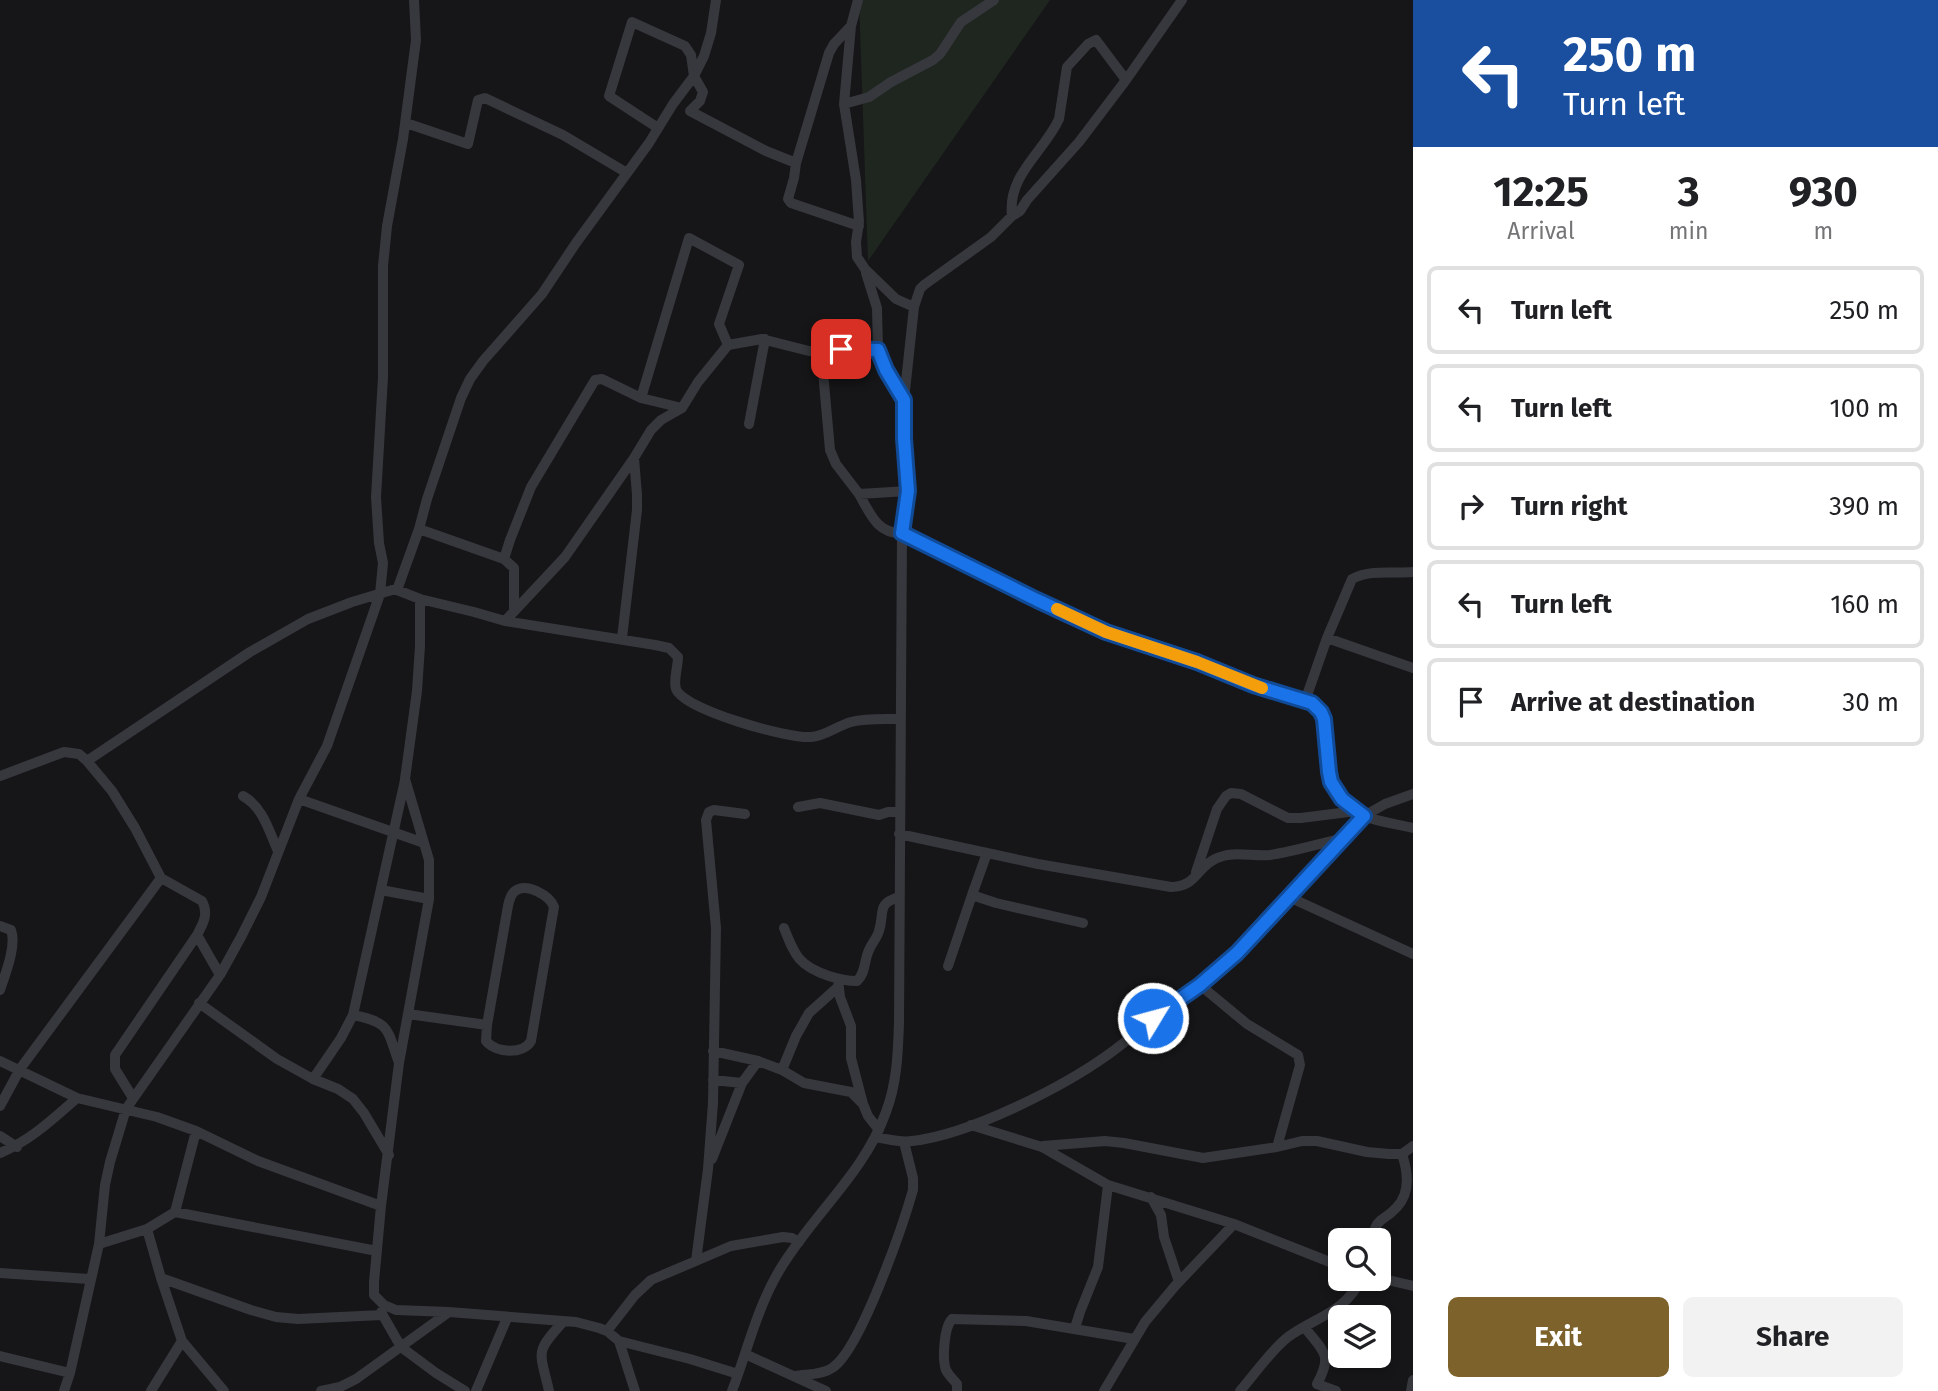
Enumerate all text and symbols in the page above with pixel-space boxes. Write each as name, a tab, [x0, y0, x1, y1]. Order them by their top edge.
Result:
text: 250 m	[1563, 25, 1696, 84]
icon: left	[1448, 28, 1539, 119]
text: Turn left	[1563, 85, 1685, 123]
text: 12:25	[1493, 167, 1589, 217]
text: 3	[1678, 167, 1700, 217]
text: 930	[1789, 167, 1858, 217]
text: Arrival	[1507, 217, 1575, 245]
text: min	[1669, 217, 1709, 245]
text: m	[1813, 217, 1833, 245]
icon: left	[1452, 291, 1490, 329]
text: Turn left	[1511, 295, 1612, 326]
text: 250 m	[1829, 295, 1899, 326]
pin	[811, 319, 871, 379]
icon: arrive	[822, 330, 860, 368]
icon: left	[1452, 389, 1490, 427]
text: Turn left	[1511, 393, 1612, 424]
text: 100 m	[1830, 393, 1899, 424]
icon: right	[1452, 487, 1490, 525]
text: Turn right	[1511, 491, 1628, 522]
text: 390 m	[1829, 491, 1899, 522]
icon: left	[1452, 585, 1490, 623]
text: Turn left	[1511, 589, 1612, 620]
text: 160 m	[1830, 589, 1899, 620]
icon: arrive	[1452, 683, 1490, 721]
text: Arrive at destination	[1511, 687, 1755, 718]
text: 30 m	[1842, 687, 1899, 718]
position arrow	[1116, 981, 1190, 1055]
map controls	[1328, 1228, 1391, 1368]
button: search	[1328, 1228, 1391, 1291]
button: Exit	[1448, 1297, 1669, 1377]
button: Share	[1683, 1297, 1903, 1377]
button: layers	[1328, 1305, 1391, 1368]

